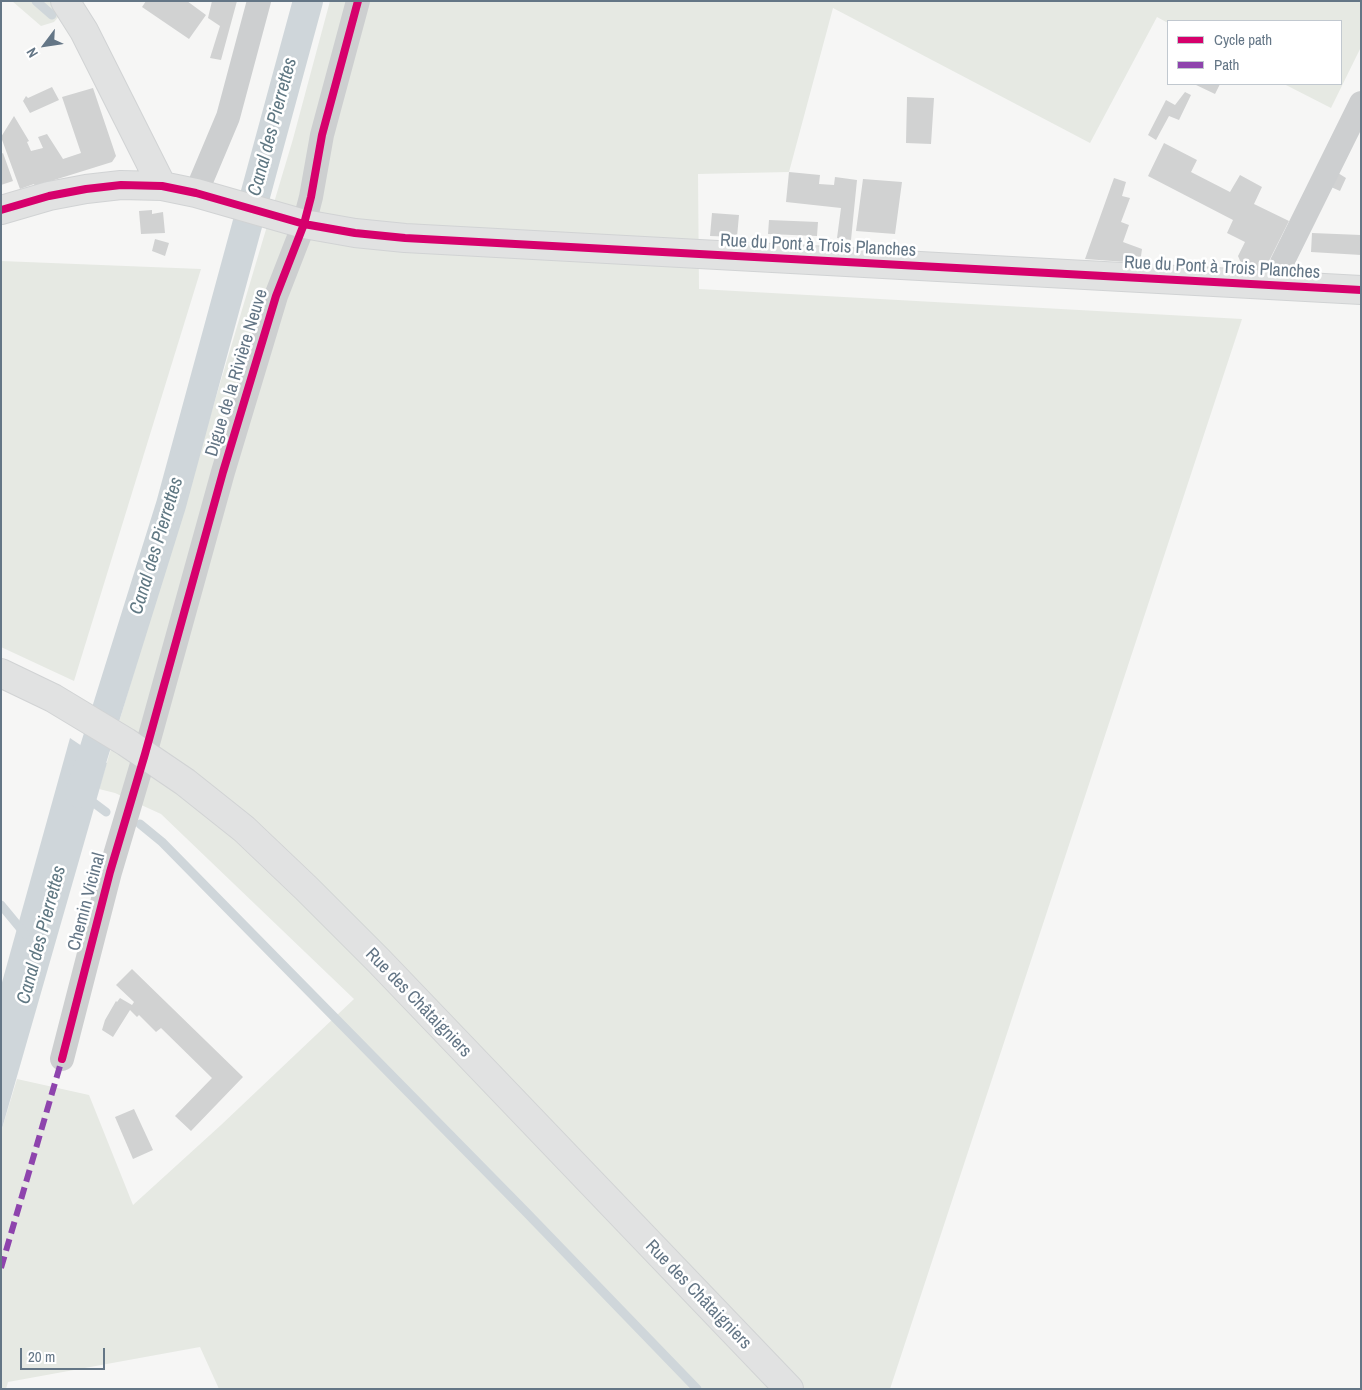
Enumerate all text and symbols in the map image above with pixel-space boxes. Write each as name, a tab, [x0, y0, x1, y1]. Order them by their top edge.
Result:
north arrow	[20, 20, 70, 70]
legend	[1167, 20, 1342, 85]
text: Cycle path	[1214, 29, 1272, 50]
text: N	[22, 45, 42, 61]
text: Path	[1214, 54, 1239, 75]
water label: Canal des Pierrettes	[244, 55, 302, 199]
street label: Rue du Pont à Trois Planches	[719, 230, 917, 262]
street label: Rue du Pont à Trois Planches	[1123, 252, 1321, 284]
street label: Digue de la Rivière Neuve	[201, 287, 273, 459]
water label: Canal des Pierrettes	[125, 475, 189, 617]
street label: Chemin Vicinal	[64, 851, 110, 953]
water label: Canal des Pierrettes	[13, 863, 71, 1007]
street label: Rue des Châtaigniers	[360, 944, 476, 1062]
street label: Rue des Châtaigniers	[640, 1236, 756, 1354]
scale bar	[22, 1338, 108, 1370]
text: 20 m	[28, 1346, 55, 1367]

